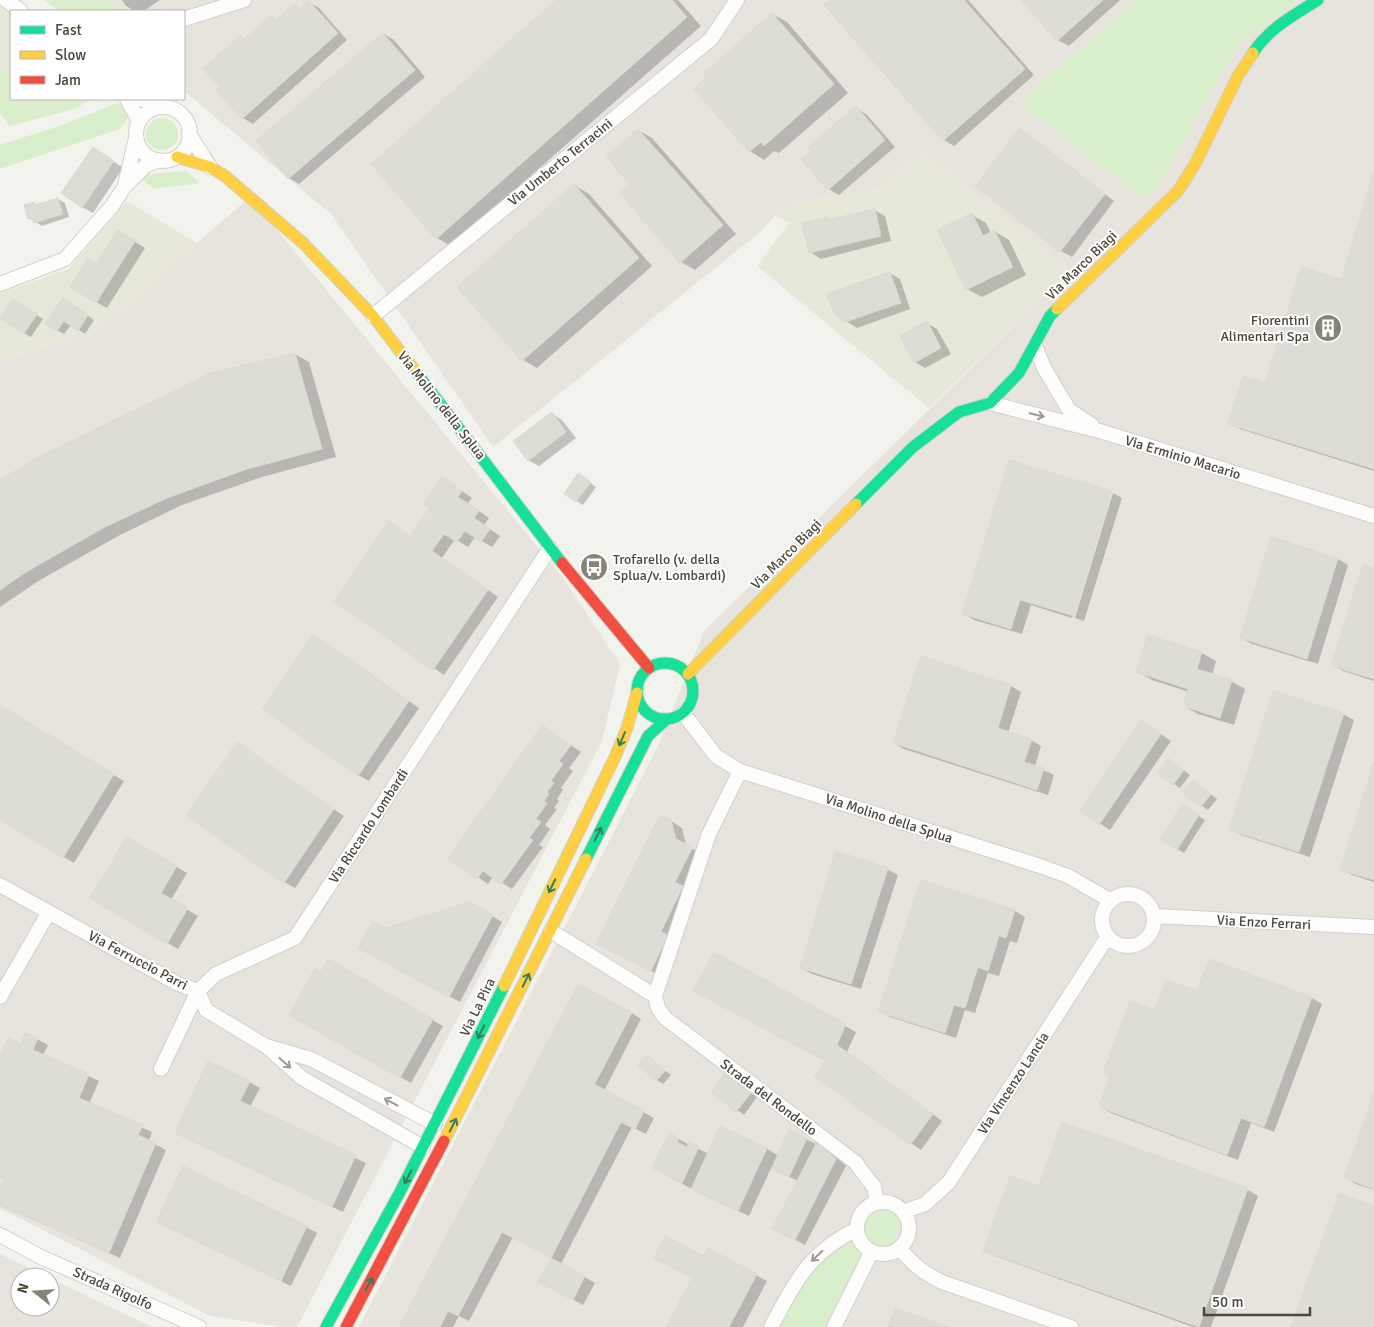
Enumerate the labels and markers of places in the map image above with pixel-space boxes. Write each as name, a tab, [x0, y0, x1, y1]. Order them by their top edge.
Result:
place label: Fiorentini Alimentari Spa	[1220, 312, 1309, 345]
building icon: Fiorentini Alimentari Spa	[1313, 313, 1343, 343]
place label: Trofarello (v. della Splua/v. Lombardi)	[613, 551, 726, 584]
bus stop icon: Trofarello (v. della Splua/v. Lombardi)	[579, 552, 609, 582]

